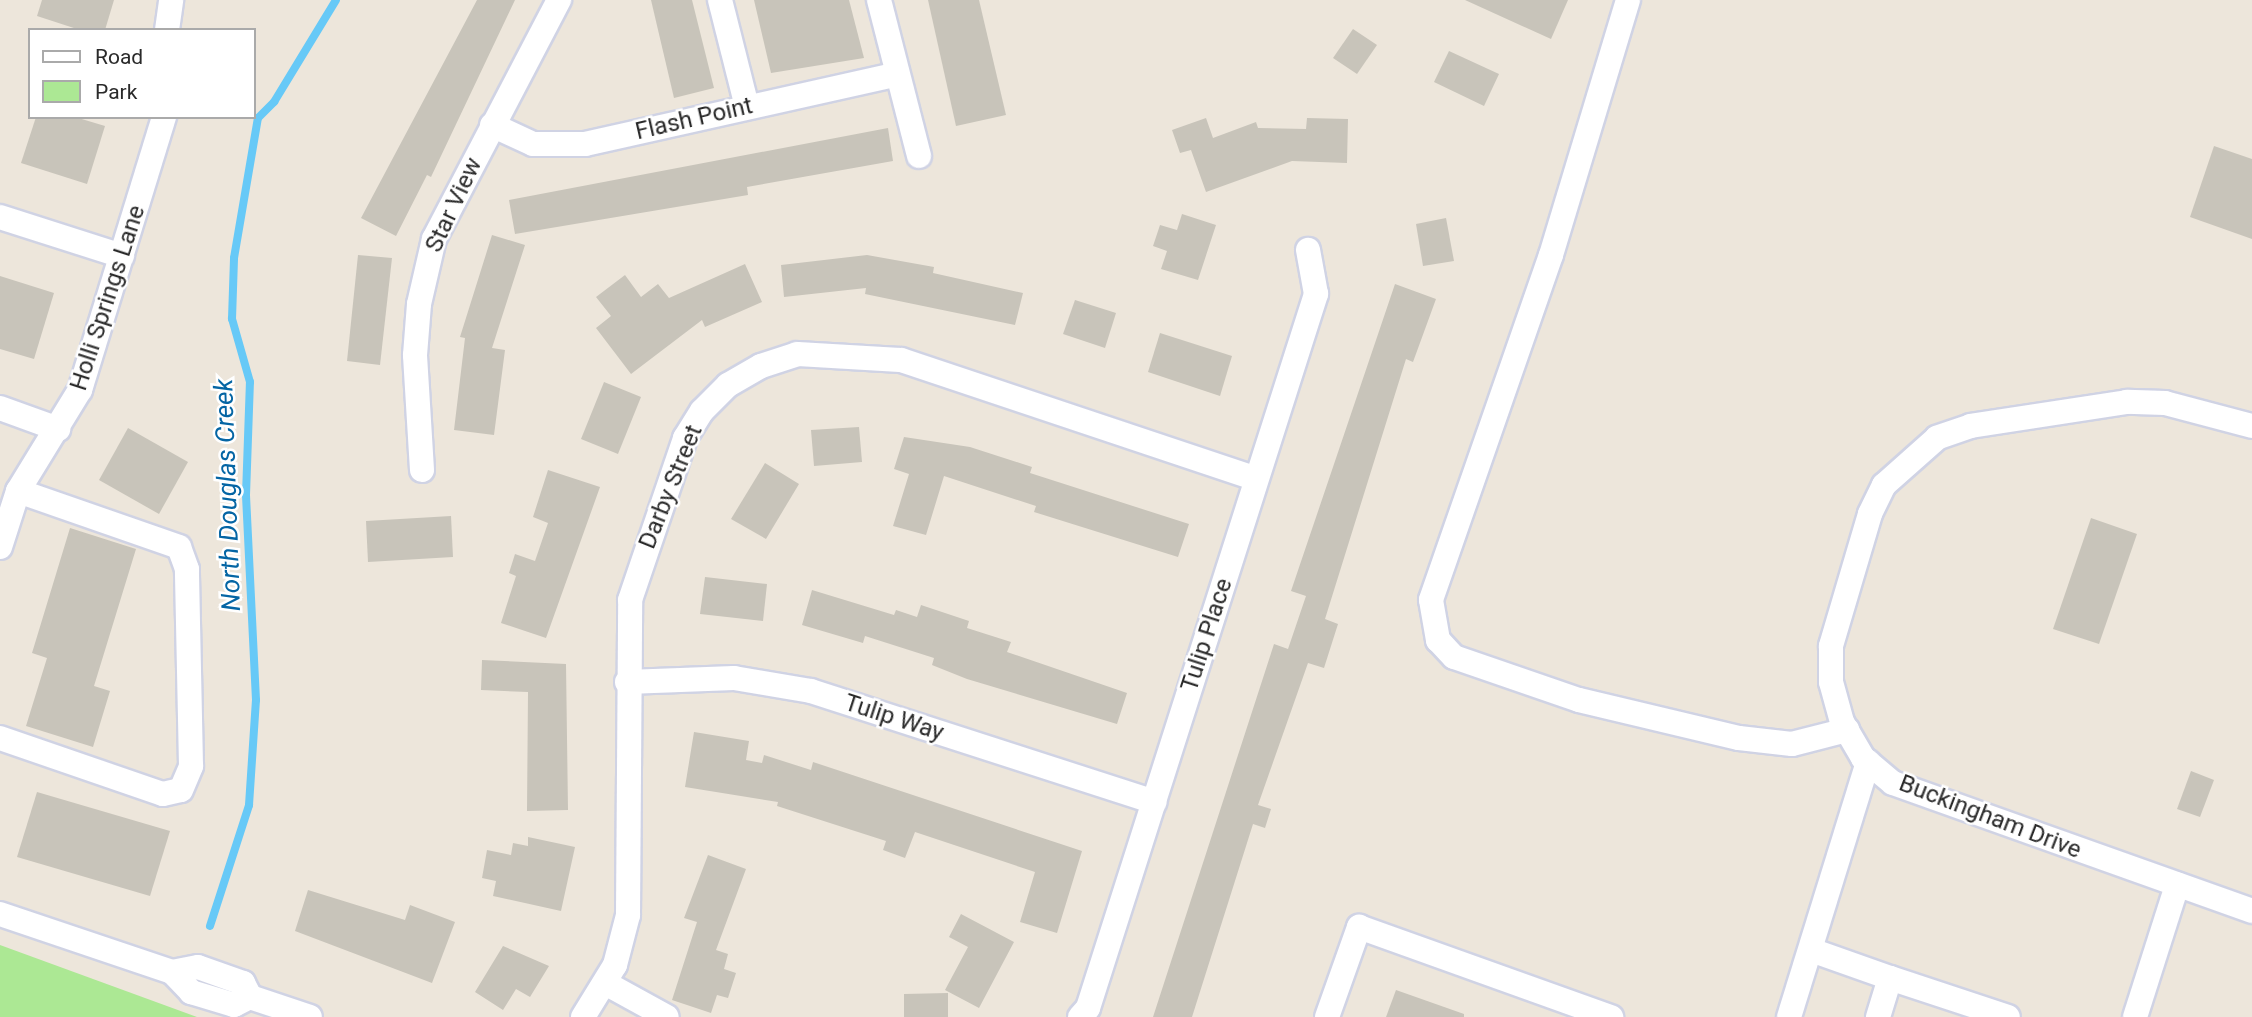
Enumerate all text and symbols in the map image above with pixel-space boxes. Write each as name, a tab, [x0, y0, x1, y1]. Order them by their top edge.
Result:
legend	[28, 28, 256, 119]
text: Road	[95, 45, 143, 69]
text: Park	[95, 80, 137, 104]
street label: Flash Point	[633, 92, 755, 146]
street label: Star View	[420, 153, 488, 257]
street label: Holli Springs Lane	[64, 202, 152, 394]
water label: North Douglas Creek	[208, 378, 248, 612]
street label: Darby Street	[633, 421, 709, 553]
street label: Tulip Place	[1175, 575, 1239, 695]
street label: Tulip Way	[841, 688, 947, 748]
street label: Buckingham Drive	[1895, 769, 2085, 865]

